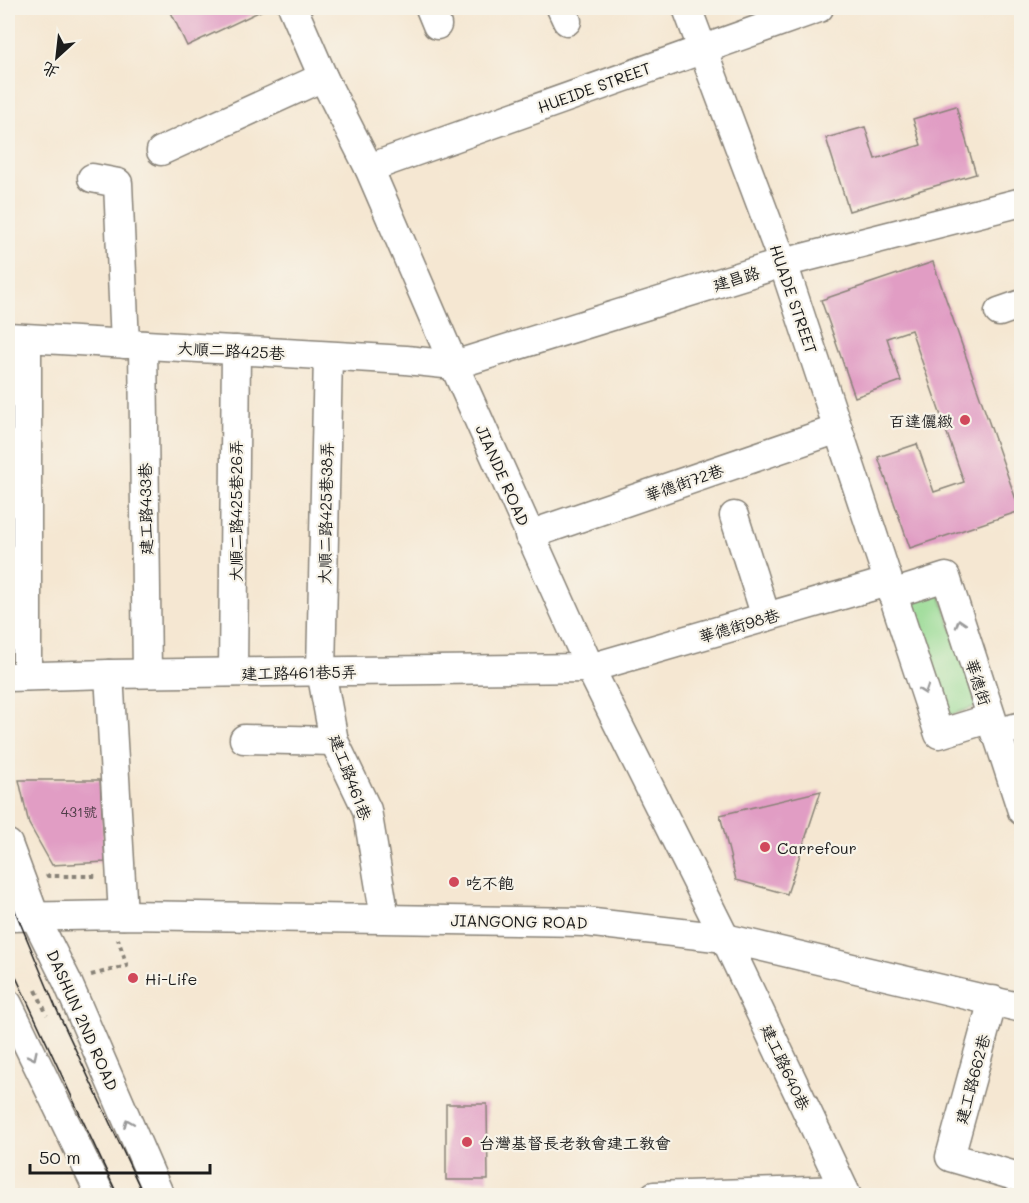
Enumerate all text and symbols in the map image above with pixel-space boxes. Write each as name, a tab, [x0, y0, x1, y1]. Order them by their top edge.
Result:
north arrow	[27, 27, 87, 87]
street label: HUEIDE STREET	[535, 57, 654, 117]
text: 北	[38, 58, 62, 84]
street label: HUADE STREET	[766, 242, 822, 356]
street label: 建昌路	[710, 261, 762, 295]
street label: 大順二路425巷	[177, 337, 285, 363]
place label: 百達儷緻	[889, 410, 953, 431]
marker: 百達儷緻	[958, 413, 972, 427]
street label: JIANDE ROAD	[471, 421, 535, 529]
street label: 大順二路425巷26弄	[225, 440, 246, 582]
street label: 大順二路425巷38弄	[313, 441, 337, 585]
street label: 華德街72巷	[642, 459, 726, 505]
street label: 建工路433巷	[134, 463, 156, 555]
street label: 華德街98巷	[696, 603, 782, 647]
one-way arrow	[955, 618, 968, 629]
street label: 華德街	[962, 656, 996, 708]
street label: 建工路461巷5弄	[241, 660, 357, 684]
one-way arrow	[916, 684, 929, 695]
street label: 建工路461巷	[325, 731, 377, 823]
house number: 431號	[61, 802, 97, 821]
place label: Carrefour	[777, 837, 857, 858]
marker: Carrefour	[758, 840, 772, 854]
place label: 吃不飽	[466, 872, 514, 893]
marker: 吃不飽	[447, 875, 461, 889]
street label: JIANGONG ROAD	[450, 909, 588, 933]
street label: DASHUN 2ND ROAD	[43, 946, 123, 1094]
place label: Hi-Life	[145, 968, 198, 989]
marker: Hi-Life	[126, 971, 140, 985]
street label: 建工路640巷	[757, 1020, 815, 1114]
street label: 建工路662巷	[950, 1032, 994, 1126]
one-way arrow	[26, 1050, 38, 1061]
one-way arrow	[123, 1118, 135, 1129]
place label: 台灣基督長老教會建工教會	[479, 1132, 671, 1153]
marker: 台灣基督長老教會建工教會	[460, 1135, 474, 1149]
scale bar	[30, 1137, 210, 1175]
text: 50 m	[39, 1145, 81, 1169]

